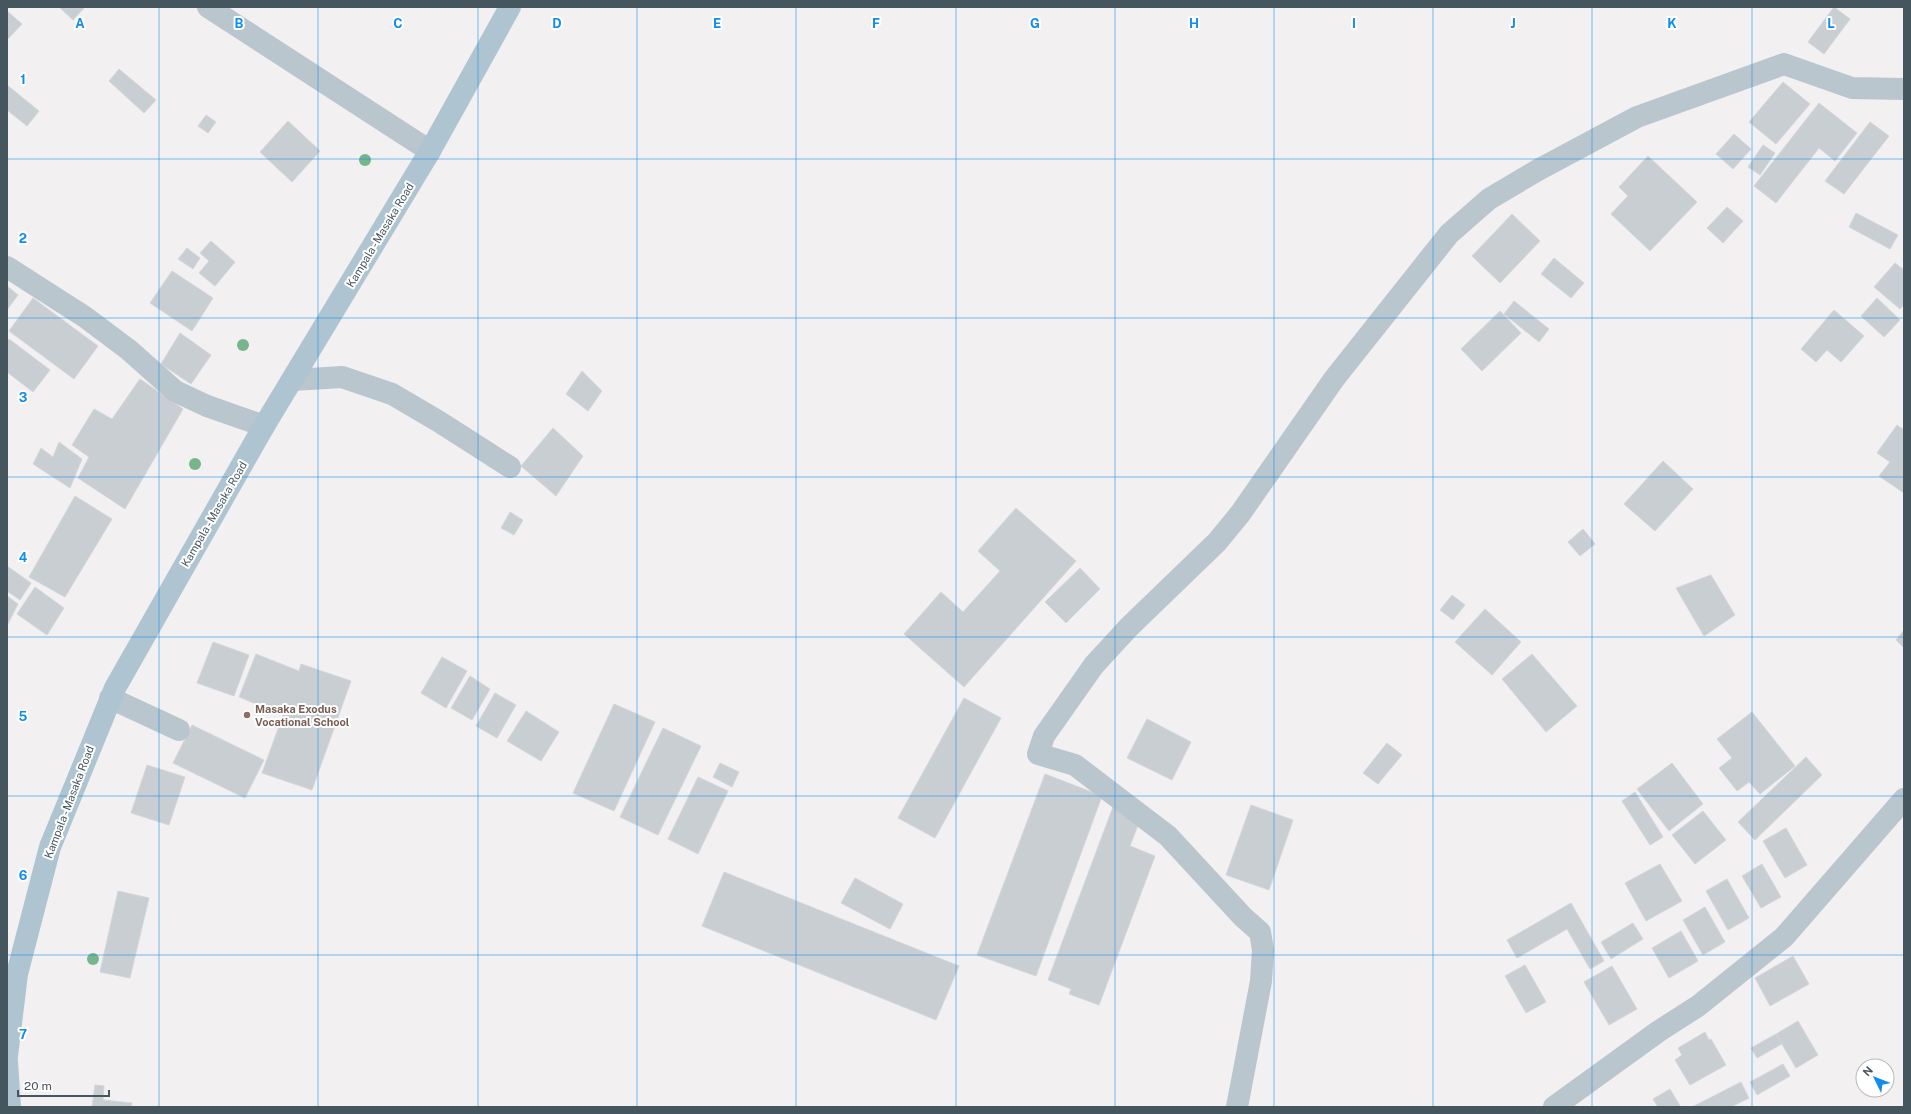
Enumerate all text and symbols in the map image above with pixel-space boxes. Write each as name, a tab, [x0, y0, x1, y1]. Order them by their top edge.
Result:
text: A	[75, 16, 85, 31]
text: B	[235, 16, 244, 31]
text: C	[393, 16, 403, 31]
text: D	[552, 16, 562, 31]
text: E	[713, 16, 721, 31]
text: F	[872, 16, 880, 31]
text: G	[1030, 16, 1040, 31]
text: H	[1189, 16, 1199, 31]
text: I	[1352, 16, 1356, 31]
text: J	[1510, 16, 1516, 31]
text: K	[1667, 16, 1677, 31]
text: L	[1827, 16, 1835, 31]
text: 1	[20, 72, 26, 87]
street label: Kampala - Masaka Road	[344, 181, 416, 289]
text: 2	[19, 231, 27, 246]
text: 3	[19, 390, 28, 405]
street label: Kampala - Masaka Road	[179, 459, 249, 569]
text: 4	[19, 550, 28, 565]
place label: Masaka Exodus Vocational School	[255, 703, 350, 728]
text: 5	[19, 709, 28, 724]
marker: Masaka Exodus Vocational School	[242, 710, 252, 720]
street label: Kampala - Masaka Road	[42, 744, 96, 860]
text: 6	[19, 868, 28, 883]
text: 7	[19, 1027, 27, 1042]
north arrow	[1855, 1058, 1895, 1098]
text: N	[1860, 1064, 1875, 1078]
scale bar	[18, 1072, 109, 1098]
text: 20 m	[24, 1079, 52, 1093]

